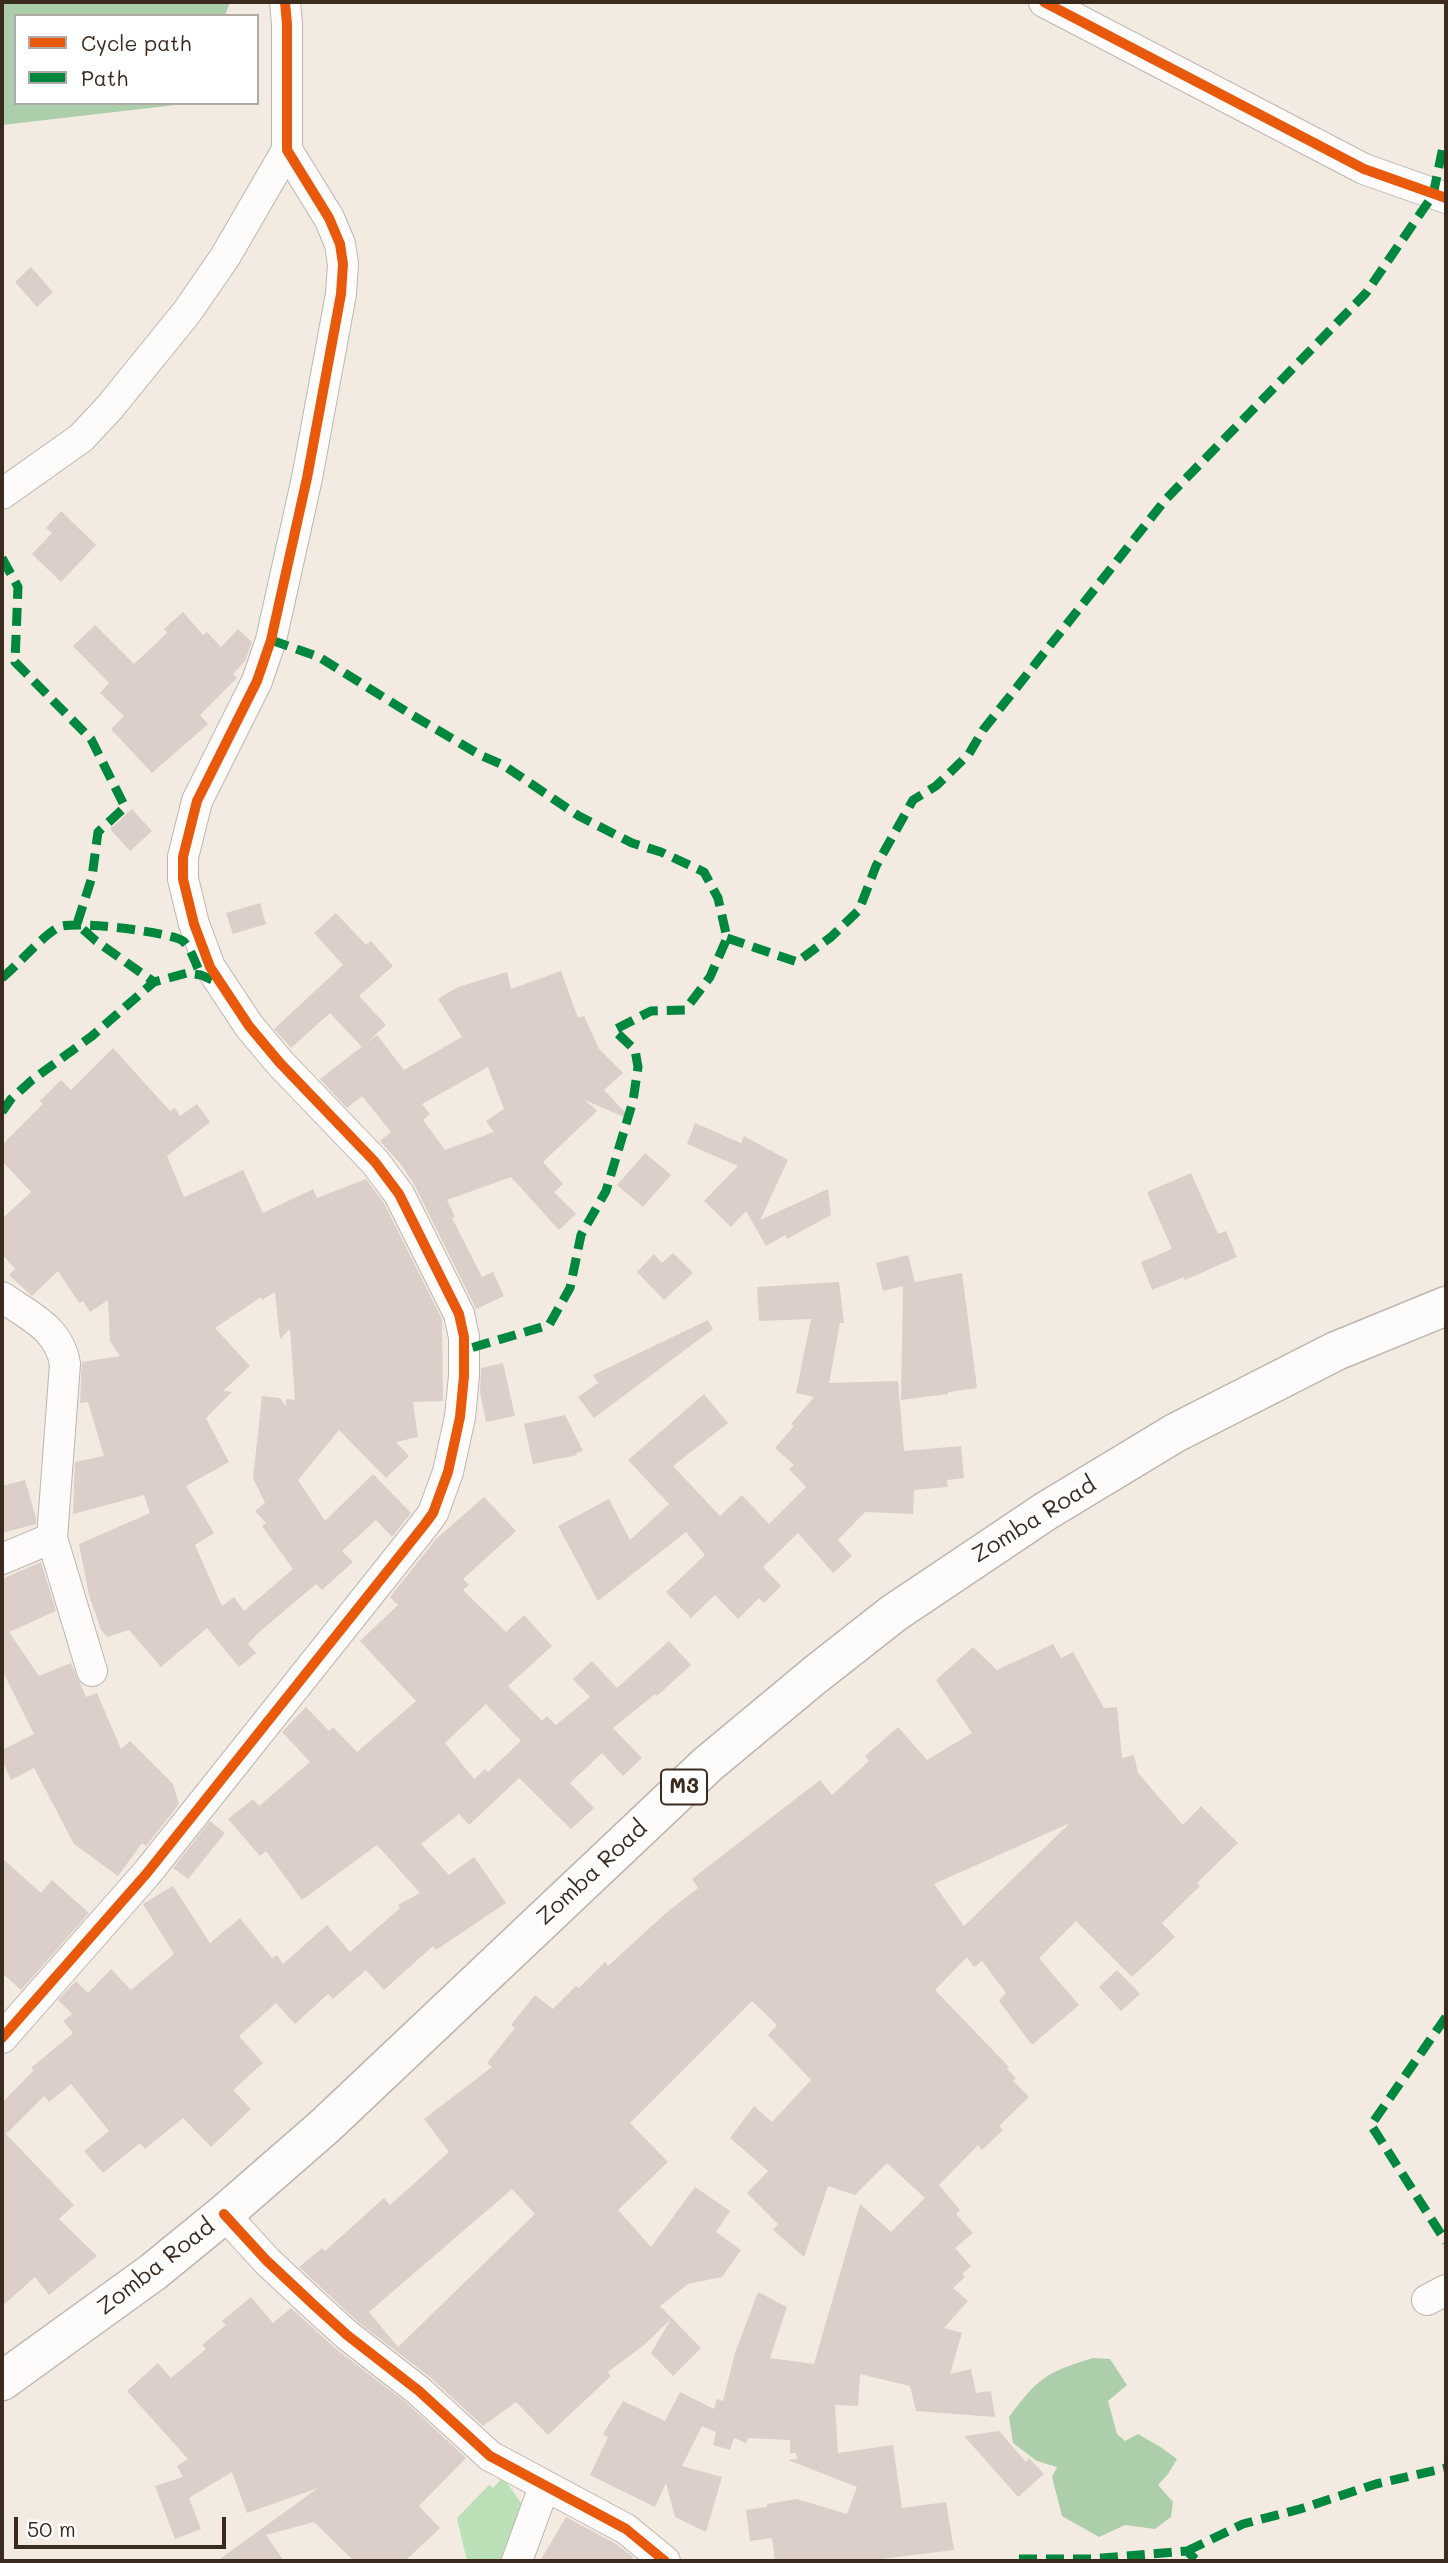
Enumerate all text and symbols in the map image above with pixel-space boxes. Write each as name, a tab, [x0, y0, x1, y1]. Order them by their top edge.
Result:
legend	[14, 14, 259, 105]
text: Cycle path	[81, 29, 191, 56]
text: Path	[81, 64, 128, 91]
street label: Zomba Road	[967, 1471, 1101, 1569]
road number: M3	[661, 1770, 707, 1804]
street label: Zomba Road	[531, 1815, 653, 1931]
street label: Zomba Road	[92, 2213, 220, 2321]
scale bar	[18, 2504, 229, 2548]
text: 50 m	[27, 2515, 76, 2542]

